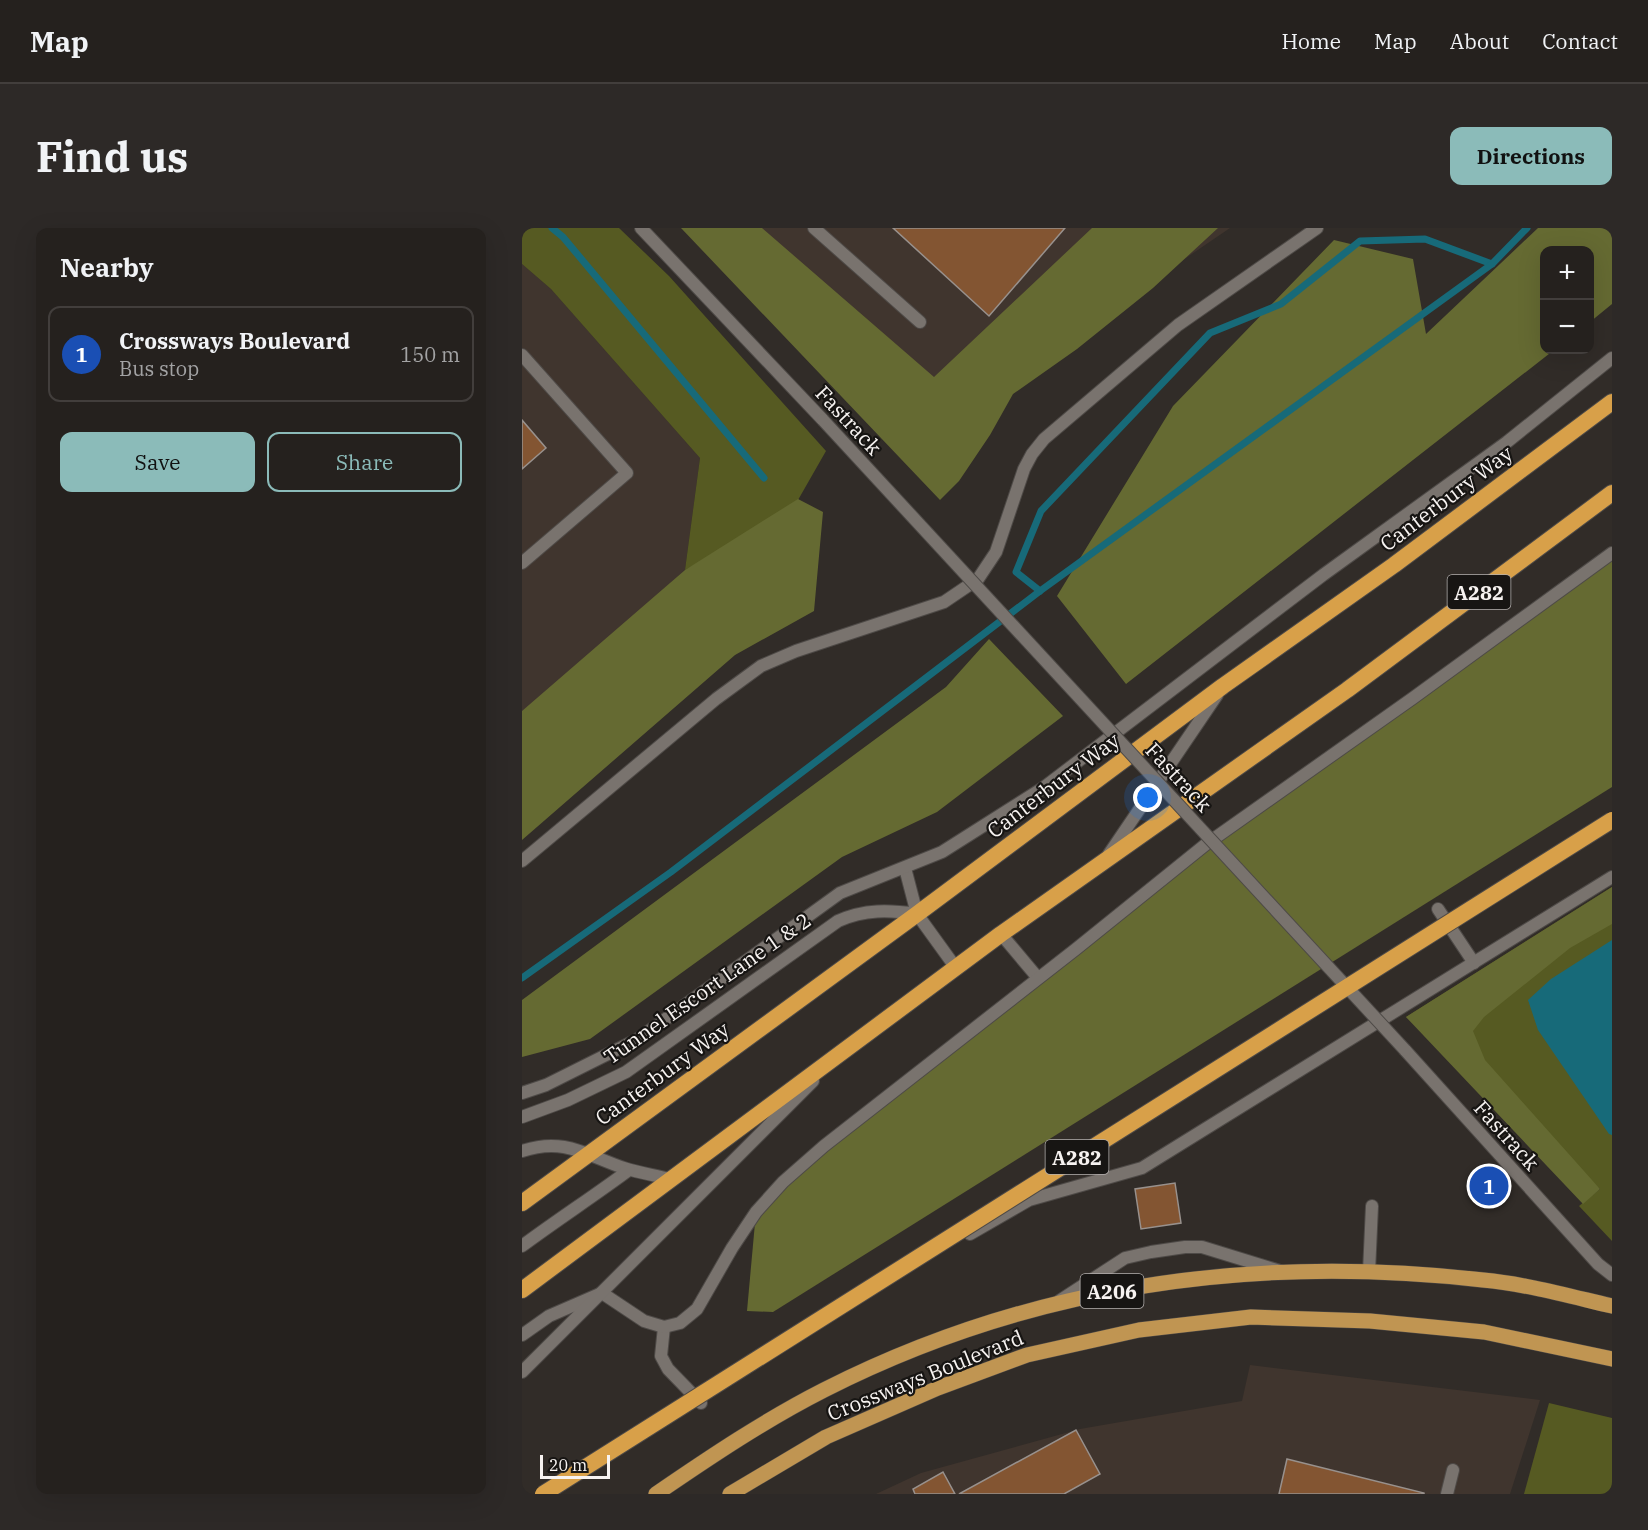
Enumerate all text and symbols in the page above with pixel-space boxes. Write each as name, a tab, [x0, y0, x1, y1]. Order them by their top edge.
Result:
text: Map	[30, 23, 89, 60]
text: Home	[1281, 27, 1341, 55]
text: Map	[1374, 27, 1417, 55]
text: About	[1450, 27, 1509, 55]
text: Contact	[1542, 27, 1618, 55]
button: Directions	[1450, 127, 1612, 185]
text: Find us	[36, 129, 188, 184]
map controls	[1540, 246, 1594, 354]
button: +	[1540, 246, 1594, 300]
text: Nearby	[60, 250, 154, 284]
button: −	[1540, 300, 1594, 354]
text: Crossways Boulevard	[119, 326, 350, 355]
text: 1	[76, 341, 88, 368]
text: 150 m	[400, 341, 460, 368]
text: Bus stop	[119, 355, 199, 382]
street label: Fastrack	[810, 379, 889, 461]
button: Save	[60, 432, 255, 492]
button: Share	[267, 432, 462, 492]
street label: Canterbury Way	[1374, 438, 1519, 557]
road number: A282	[1448, 575, 1510, 609]
street label: Canterbury Way	[981, 725, 1126, 844]
street label: Fastrack	[1140, 736, 1219, 818]
your location	[1133, 783, 1162, 812]
street label: Tunnel Escort Lane 1 & 2	[598, 906, 816, 1070]
street label: Canterbury Way	[589, 1014, 735, 1131]
street label: Fastrack	[1468, 1094, 1546, 1177]
road number: A282	[1046, 1140, 1108, 1174]
pin: 1	[1470, 1164, 1508, 1208]
road number: A206	[1080, 1274, 1144, 1308]
street label: Crossways Boulevard	[823, 1323, 1027, 1427]
scale bar	[540, 1452, 610, 1480]
text: 20 m	[549, 1455, 587, 1475]

